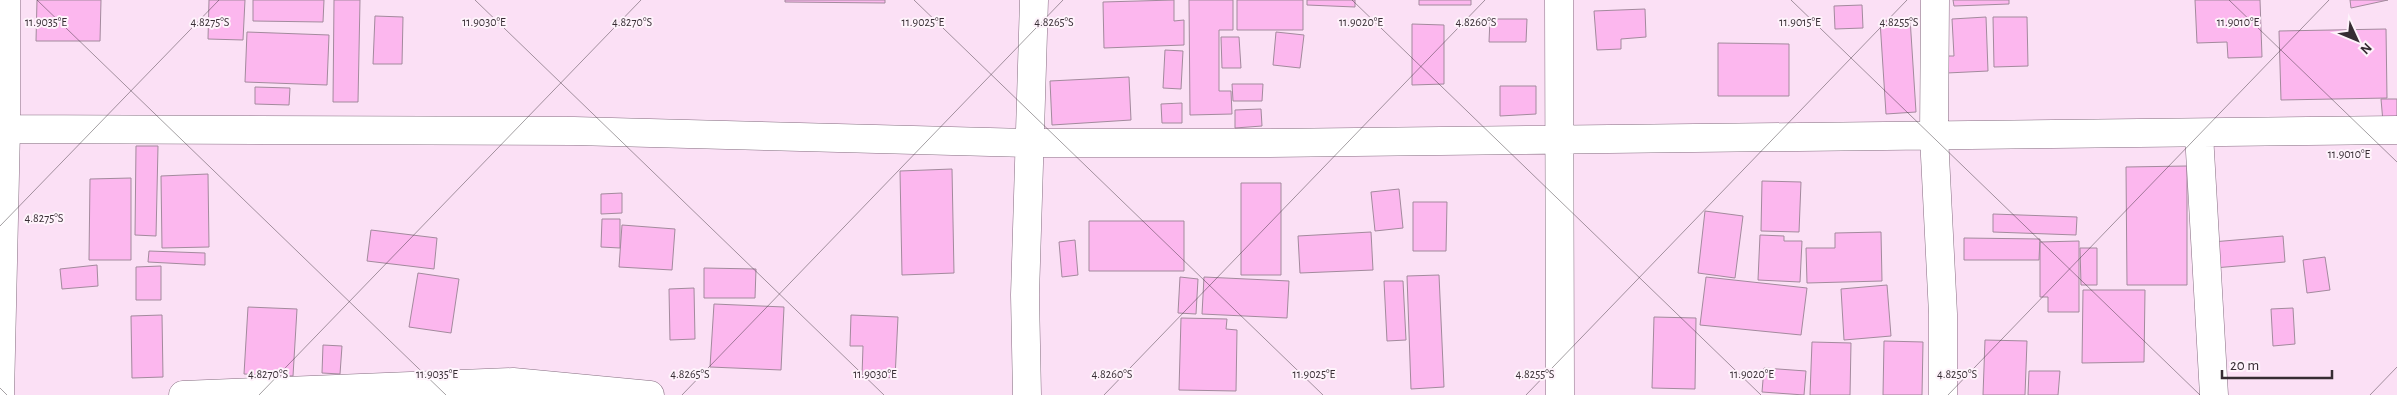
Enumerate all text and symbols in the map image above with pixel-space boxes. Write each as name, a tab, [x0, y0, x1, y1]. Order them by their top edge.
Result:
north arrow	[2332, 15, 2382, 65]
text: 11.9035°E	[25, 16, 67, 28]
text: 4.8275°S	[191, 16, 230, 28]
text: 11.9030°E	[462, 16, 506, 28]
text: 4.8270°S	[612, 16, 652, 28]
text: 11.9025°E	[902, 16, 945, 28]
text: 4.8265°S	[1034, 16, 1074, 28]
text: 11.9020°E	[1339, 16, 1383, 28]
text: 4.8260°S	[1456, 16, 1497, 28]
text: 11.9015°E	[1779, 16, 1821, 28]
text: 4.8255°S	[1880, 16, 1919, 28]
text: 11.9010°E	[2217, 16, 2260, 28]
text: N	[2357, 40, 2374, 57]
text: 11.9010°E	[2328, 148, 2371, 160]
text: 4.8275°S	[25, 212, 64, 224]
scale bar	[2222, 348, 2332, 380]
text: 20 m	[2230, 358, 2259, 373]
text: 4.8270°S	[248, 368, 288, 380]
text: 11.9035°E	[416, 368, 458, 380]
text: 4.8265°S	[670, 368, 710, 380]
text: 11.9030°E	[853, 368, 897, 380]
text: 4.8260°S	[1092, 368, 1133, 380]
text: 11.9025°E	[1293, 368, 1336, 380]
text: 4.8255°S	[1516, 368, 1555, 380]
text: 11.9020°E	[1730, 368, 1774, 380]
text: 4.8250°S	[1937, 368, 1977, 380]

